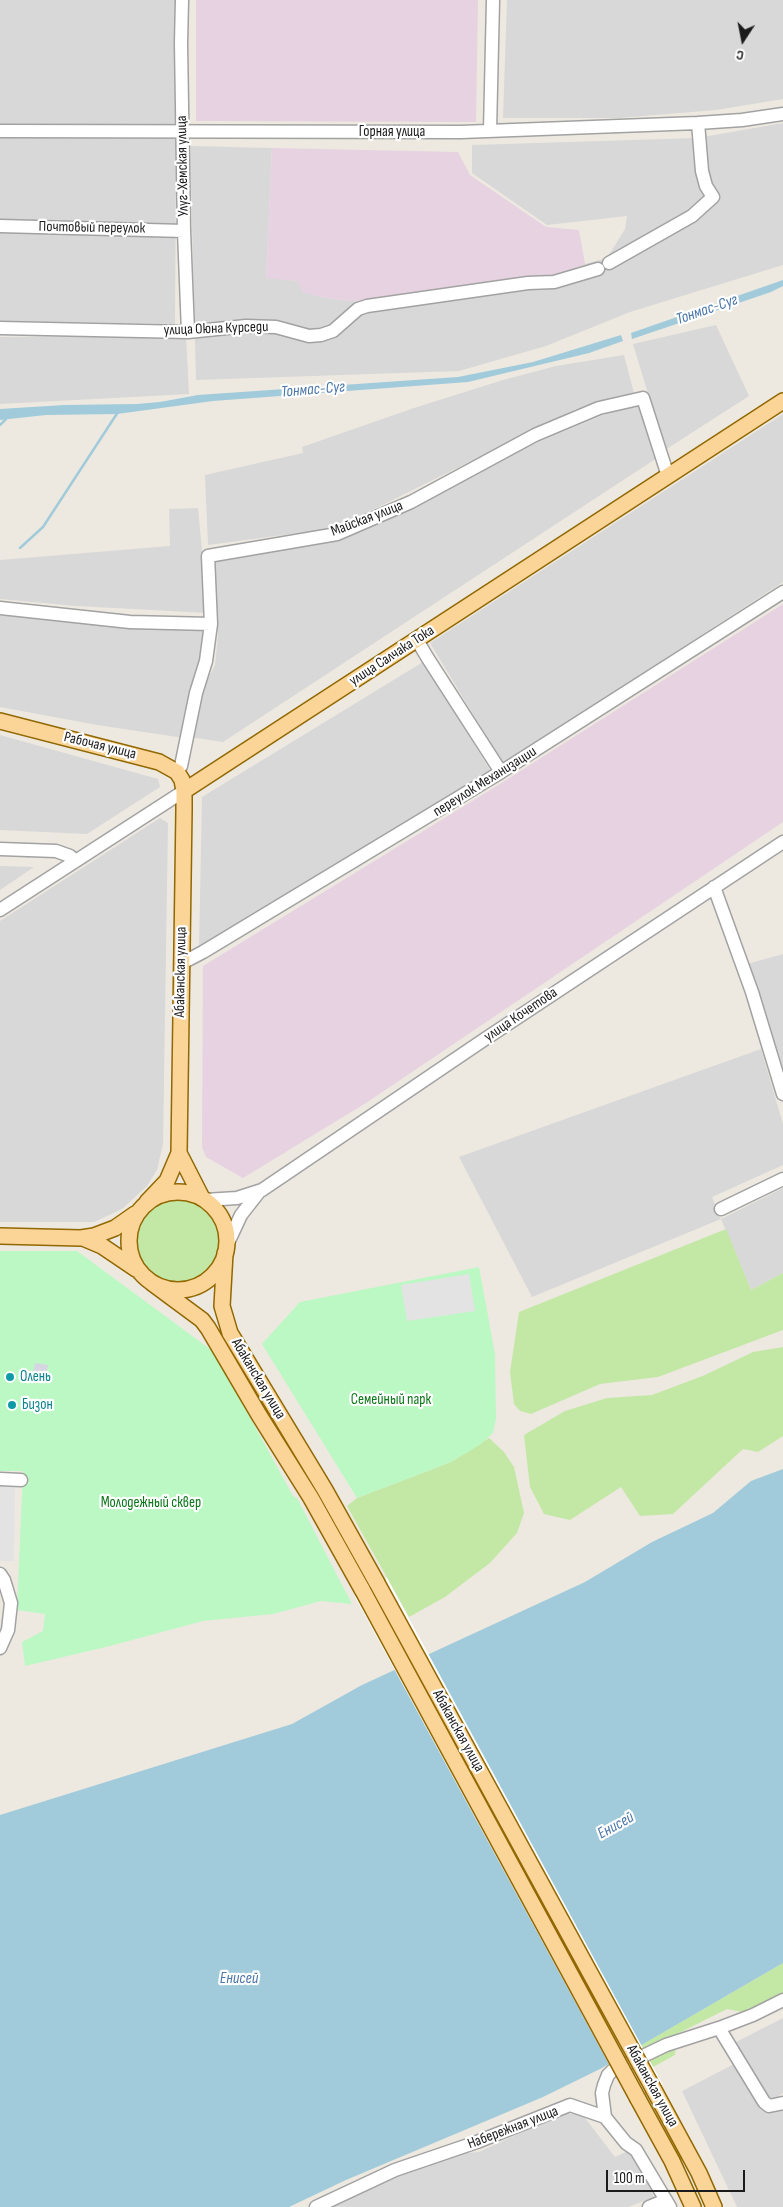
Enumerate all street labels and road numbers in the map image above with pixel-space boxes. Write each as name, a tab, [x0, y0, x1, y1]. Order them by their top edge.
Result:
street label: Улуг-Хемская улица	[173, 115, 193, 217]
street label: Горная улица	[359, 123, 425, 141]
street label: Почтовый переулок	[39, 218, 145, 238]
street label: улица Оюна Курседи	[163, 318, 269, 340]
street label: Майская улица	[328, 497, 406, 541]
street label: улица Салчака Тока	[346, 622, 438, 690]
street label: Рабочая улица	[62, 728, 138, 764]
street label: переулок Механизации	[430, 743, 540, 821]
street label: Абаканская улица	[171, 926, 191, 1018]
street label: улица Кочетова	[481, 984, 561, 1046]
street label: Абаканская улица	[227, 1335, 289, 1423]
street label: Абаканская улица	[428, 1687, 488, 1775]
street label: Абаканская улица	[622, 2042, 682, 2130]
street label: Набережная улица	[465, 2102, 561, 2154]

